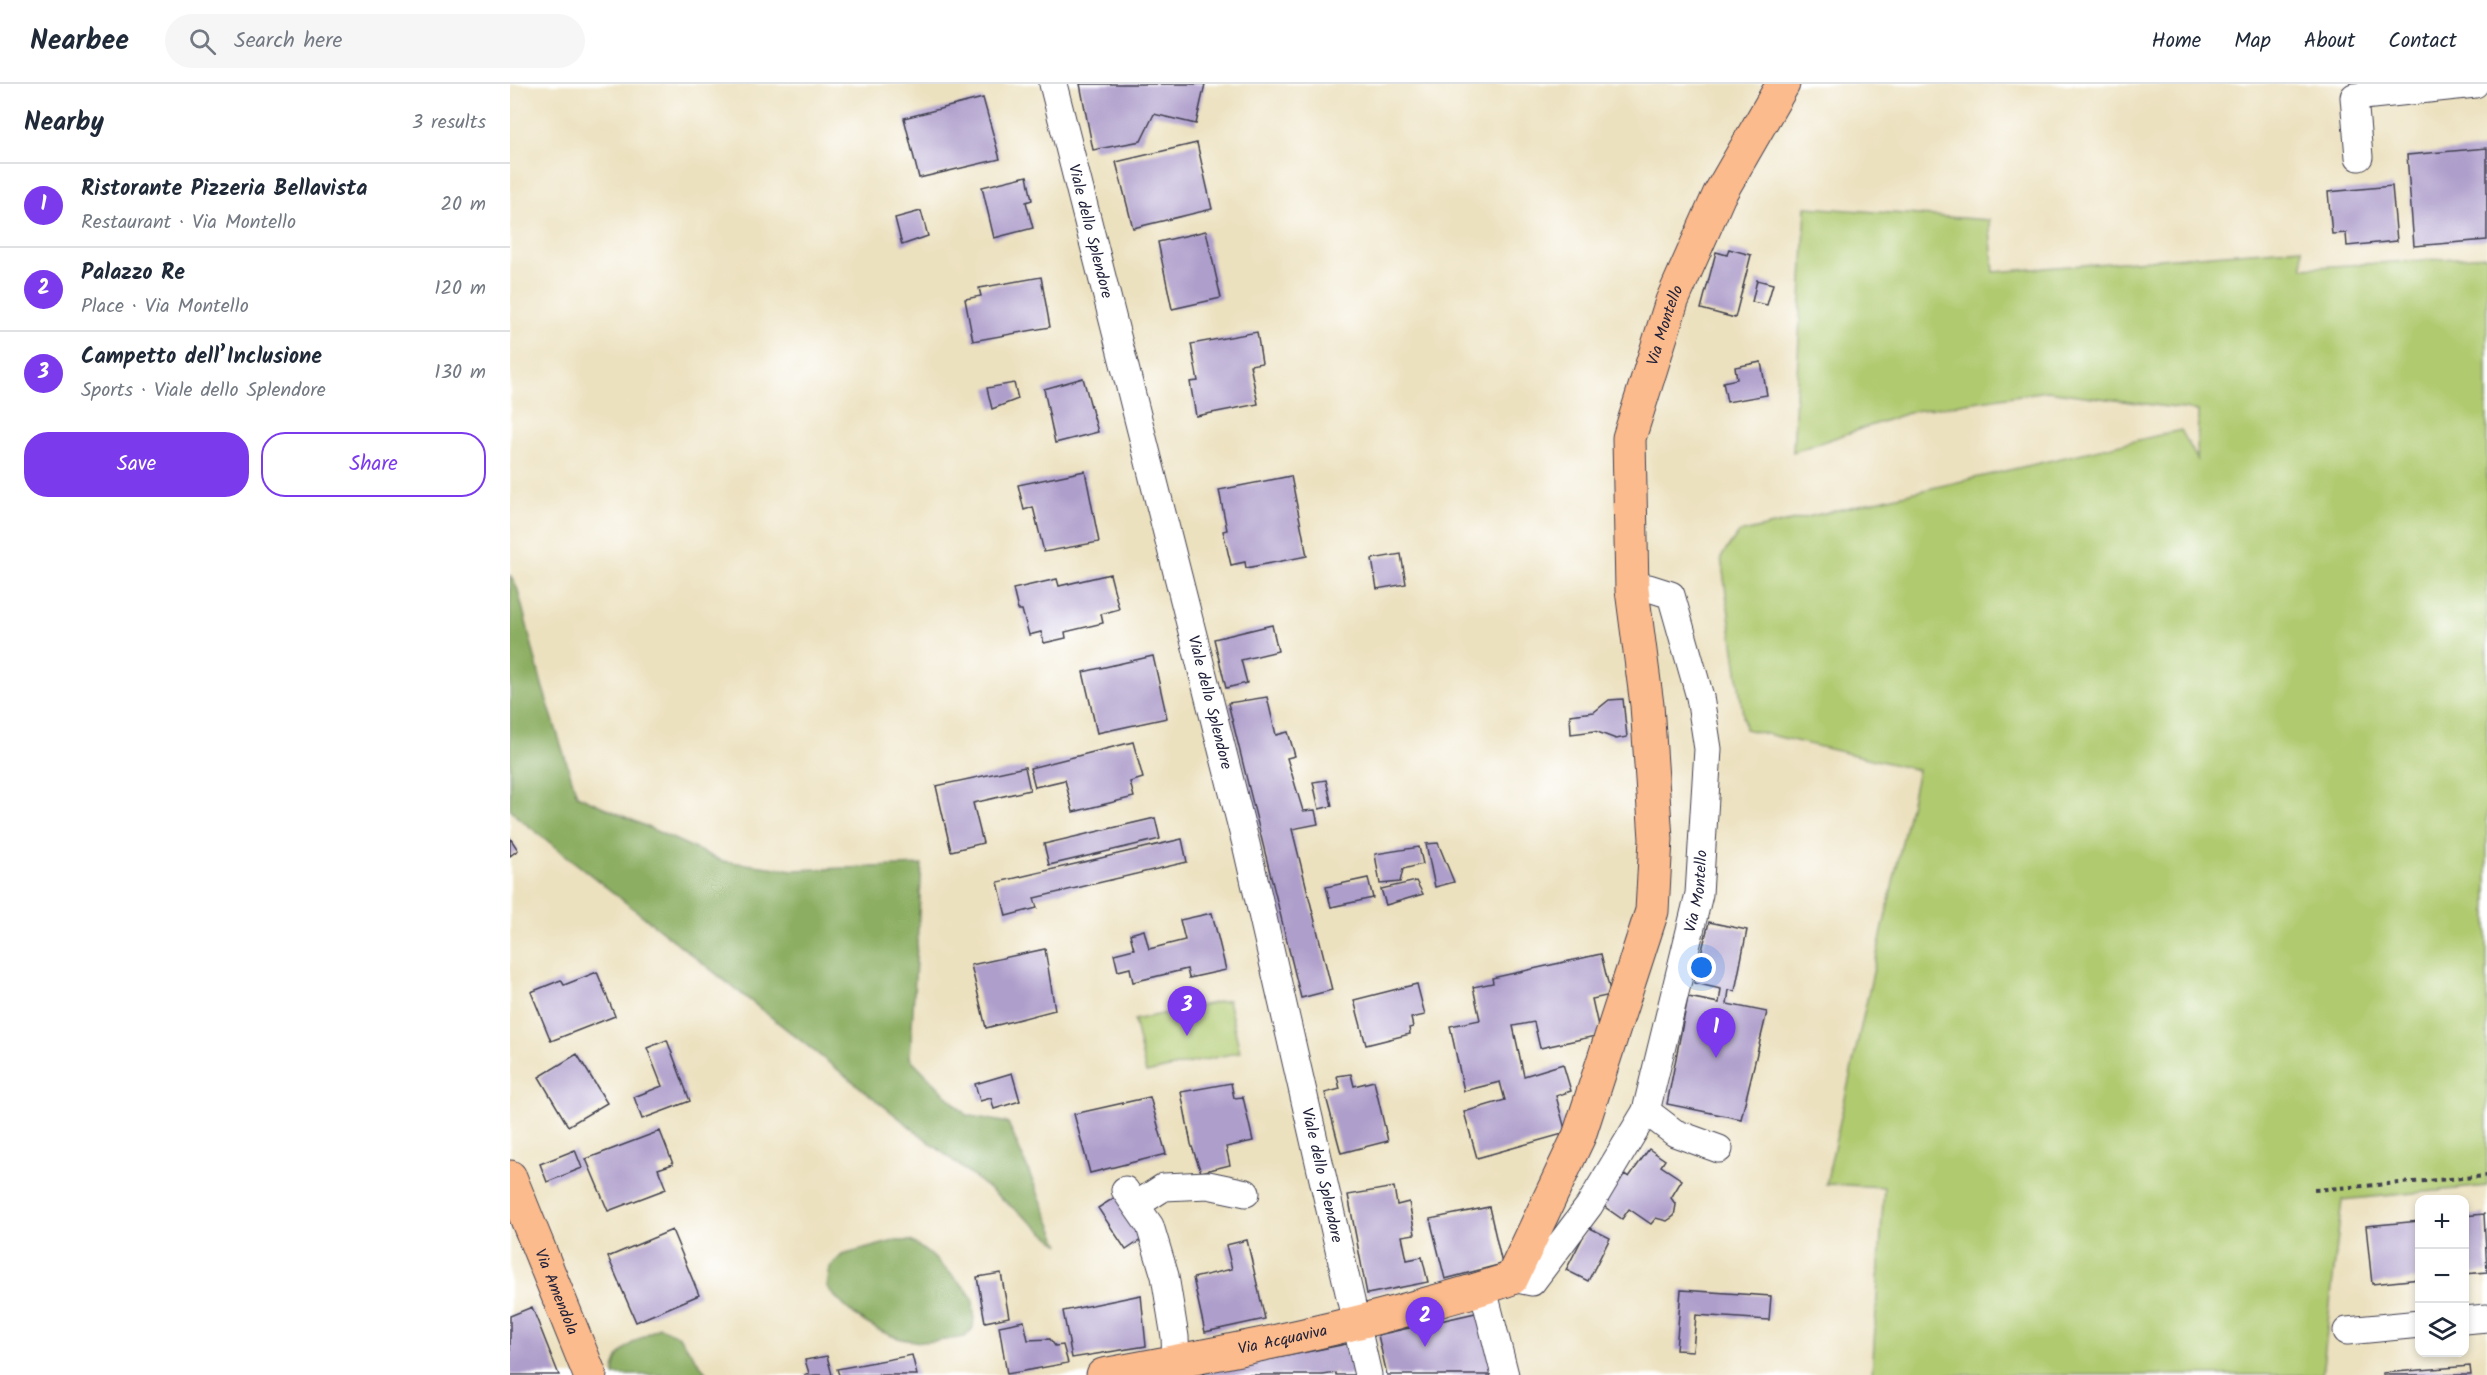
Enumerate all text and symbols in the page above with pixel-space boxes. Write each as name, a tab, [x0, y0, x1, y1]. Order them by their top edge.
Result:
search box	[165, 14, 585, 68]
text: Nearbee	[30, 19, 129, 64]
text: Search here	[234, 24, 342, 59]
icon: search	[186, 25, 219, 58]
text: Home	[2152, 25, 2201, 58]
text: Map	[2234, 25, 2271, 58]
text: About	[2304, 25, 2355, 58]
text: Contact	[2388, 25, 2457, 58]
text: Nearby	[24, 102, 104, 144]
text: 3 results	[412, 107, 486, 139]
street label: Viale dello Splendore	[1061, 162, 1119, 301]
text: Ristorante Pizzeria Bellavista	[81, 172, 368, 207]
text: 1	[40, 189, 47, 221]
text: 20 m	[440, 189, 486, 221]
text: Restaurant · Via Montello	[81, 207, 296, 239]
text: Palazzo Re	[81, 256, 185, 291]
text: 2	[38, 273, 49, 305]
text: 120 m	[434, 273, 486, 305]
street label: Via Montello	[1640, 281, 1690, 369]
text: Place · Via Montello	[81, 291, 249, 323]
text: Campetto dell’Inclusione	[81, 340, 322, 375]
text: 3	[38, 357, 49, 389]
text: 130 m	[434, 357, 486, 389]
text: Sports · Viale dello Splendore	[81, 375, 326, 407]
button: Save	[24, 432, 249, 497]
button: Share	[261, 432, 486, 497]
street label: Viale dello Splendore	[1181, 633, 1239, 772]
street label: Via Montello	[1678, 849, 1714, 935]
your location	[1687, 953, 1716, 982]
pin: 3	[1168, 986, 1206, 1036]
pin: 1	[1696, 1008, 1736, 1058]
street label: Viale dello Splendore	[1295, 1105, 1350, 1245]
map controls	[2415, 1195, 2469, 1357]
button: +	[2415, 1195, 2469, 1249]
street label: Via Amendola	[528, 1245, 585, 1339]
button: −	[2415, 1249, 2469, 1303]
pin: 2	[1406, 1298, 1444, 1347]
button: layers	[2415, 1303, 2469, 1357]
street label: Via Acquaviva	[1236, 1318, 1330, 1361]

